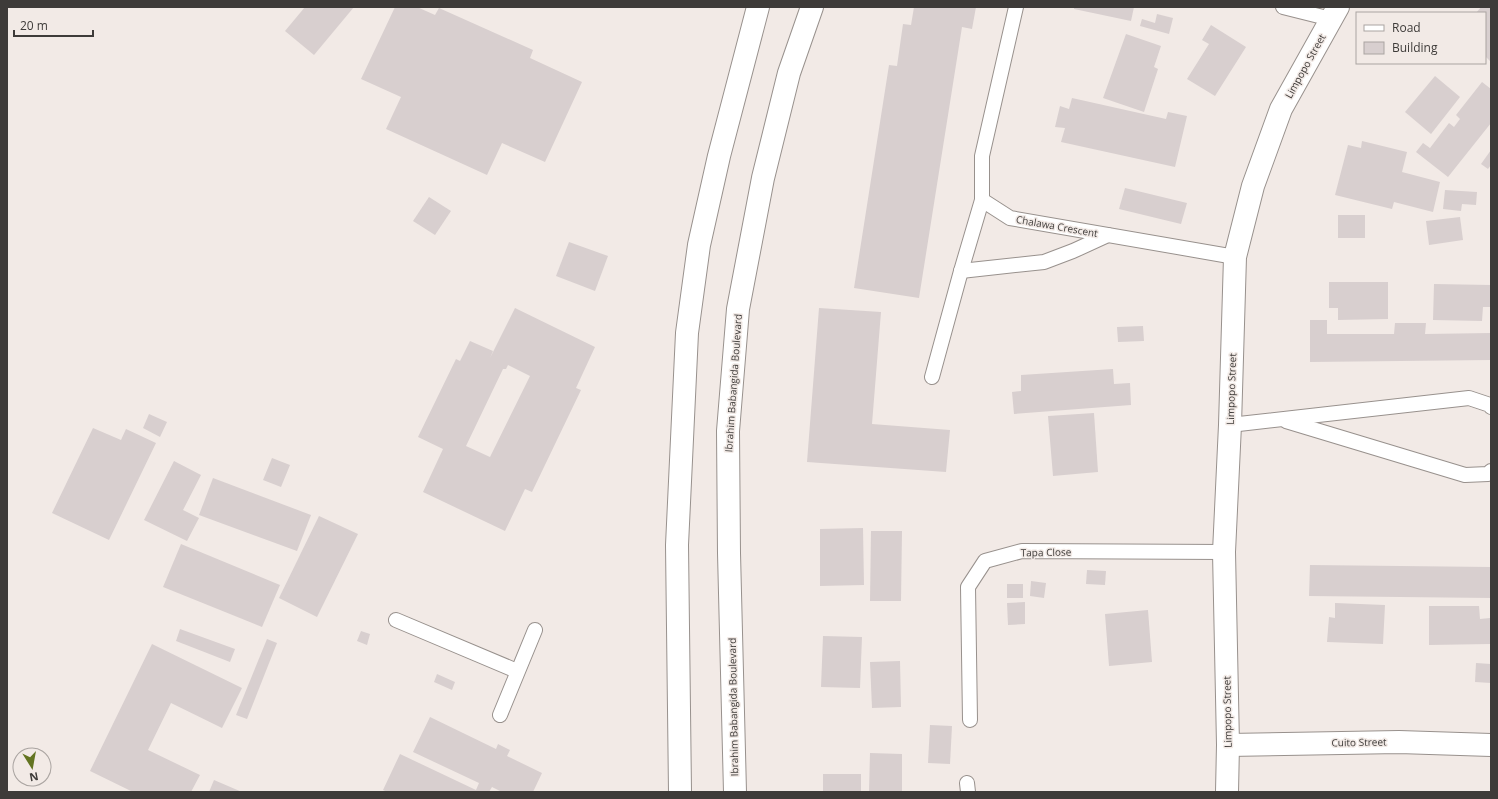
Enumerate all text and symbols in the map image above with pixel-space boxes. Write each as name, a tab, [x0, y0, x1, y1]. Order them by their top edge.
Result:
scale bar	[14, 12, 93, 38]
legend	[1356, 12, 1486, 64]
text: 20 m	[20, 17, 48, 34]
text: Road	[1392, 19, 1421, 36]
street label: Limpopo Street	[1281, 31, 1329, 101]
text: Building	[1392, 39, 1438, 56]
street label: Chalawa Crescent	[1015, 212, 1099, 240]
street label: Ibrahim Babangida Boulevard	[721, 313, 745, 453]
street label: Limpopo Street	[1223, 352, 1239, 425]
street label: Tapa Close	[1021, 545, 1072, 559]
street label: Ibrahim Babangida Boulevard	[725, 638, 741, 776]
street label: Limpopo Street	[1219, 676, 1235, 748]
street label: Cuito Street	[1331, 735, 1387, 749]
north arrow	[12, 747, 52, 787]
text: N	[28, 769, 40, 786]

